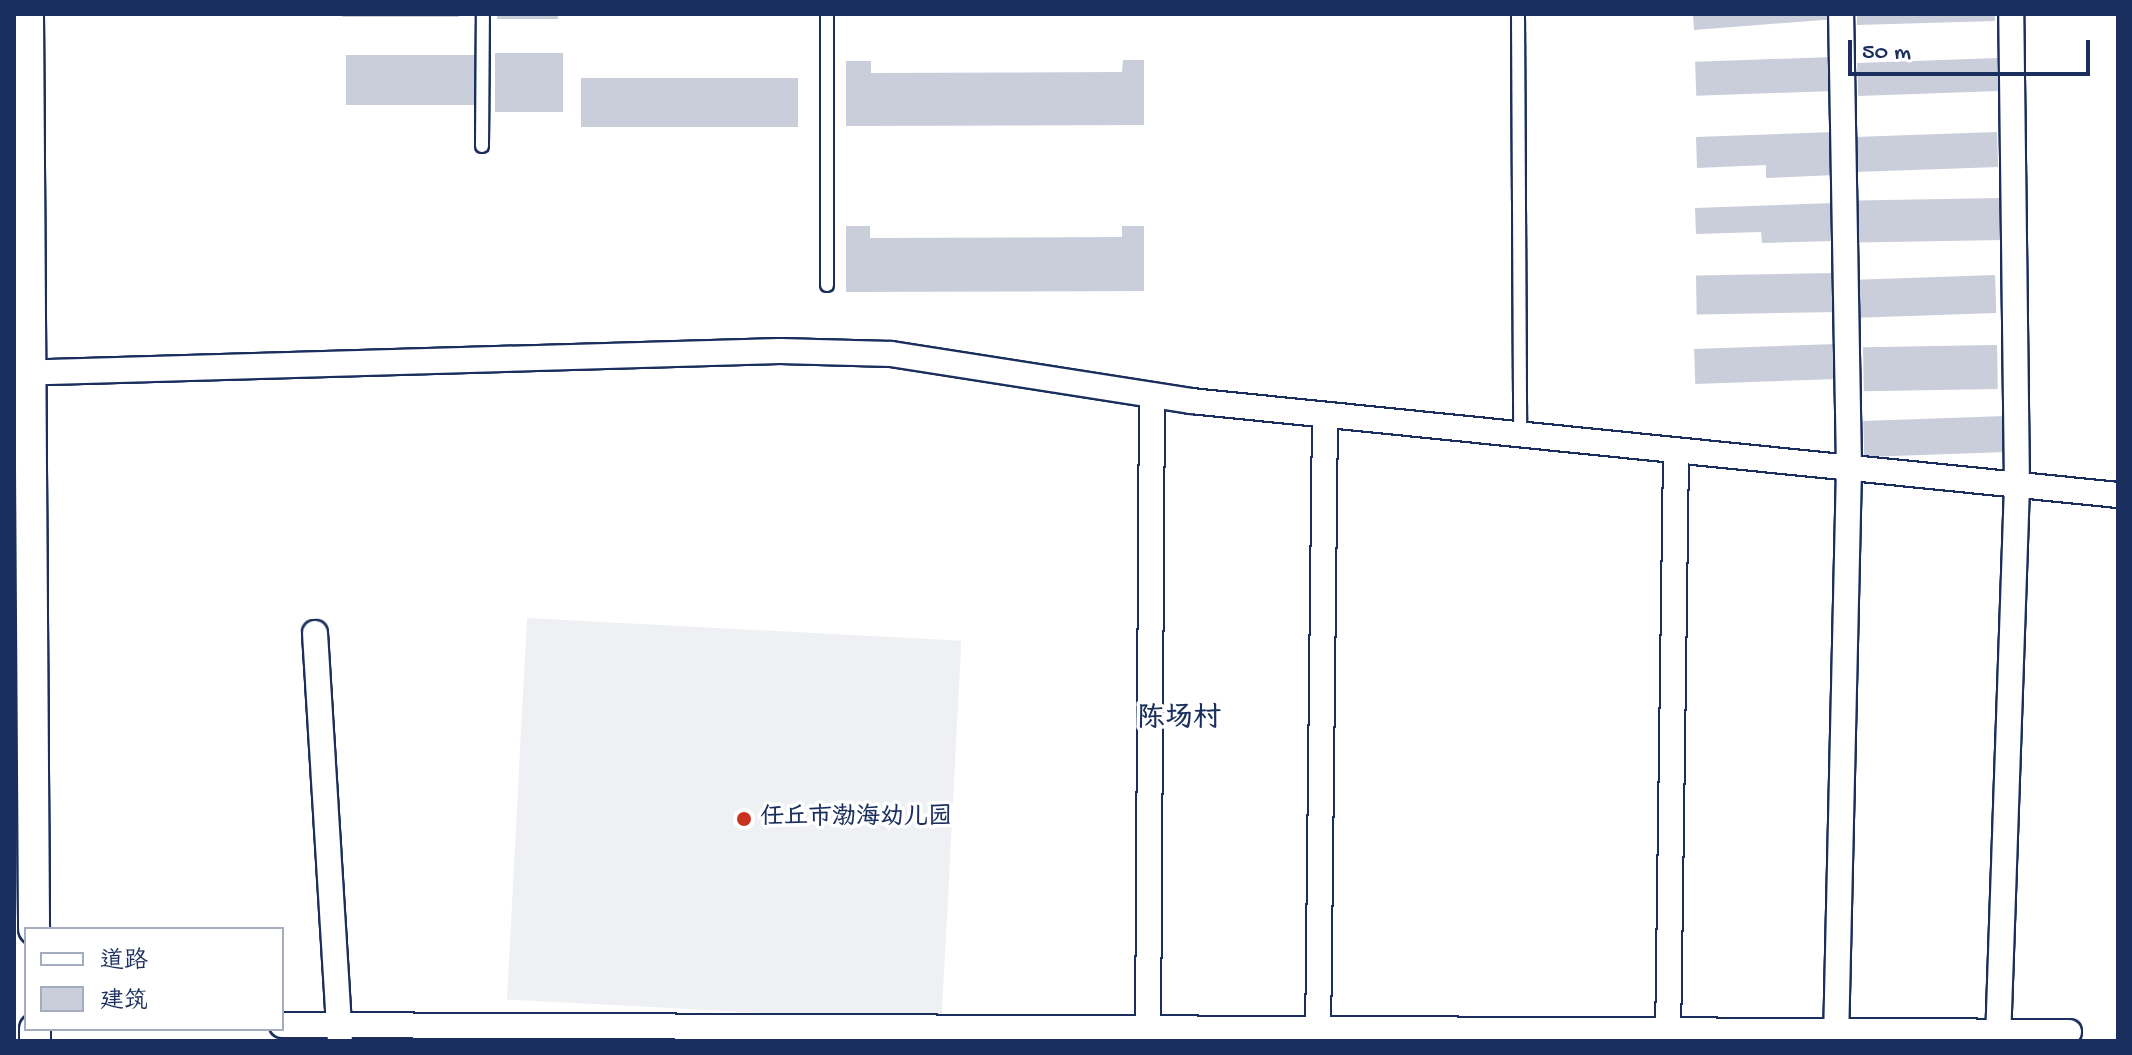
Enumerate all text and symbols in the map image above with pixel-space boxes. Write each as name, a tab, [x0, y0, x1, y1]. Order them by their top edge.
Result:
scale bar	[1852, 24, 2094, 74]
text: 50 m	[1862, 39, 1911, 68]
district label: 陈场村	[1137, 703, 1221, 737]
place label: 任丘市渤海幼儿园	[760, 805, 952, 833]
marker: 任丘市渤海幼儿园	[735, 810, 753, 828]
legend	[24, 927, 284, 1031]
text: 道路	[100, 948, 148, 977]
text: 建筑	[100, 988, 148, 1017]

